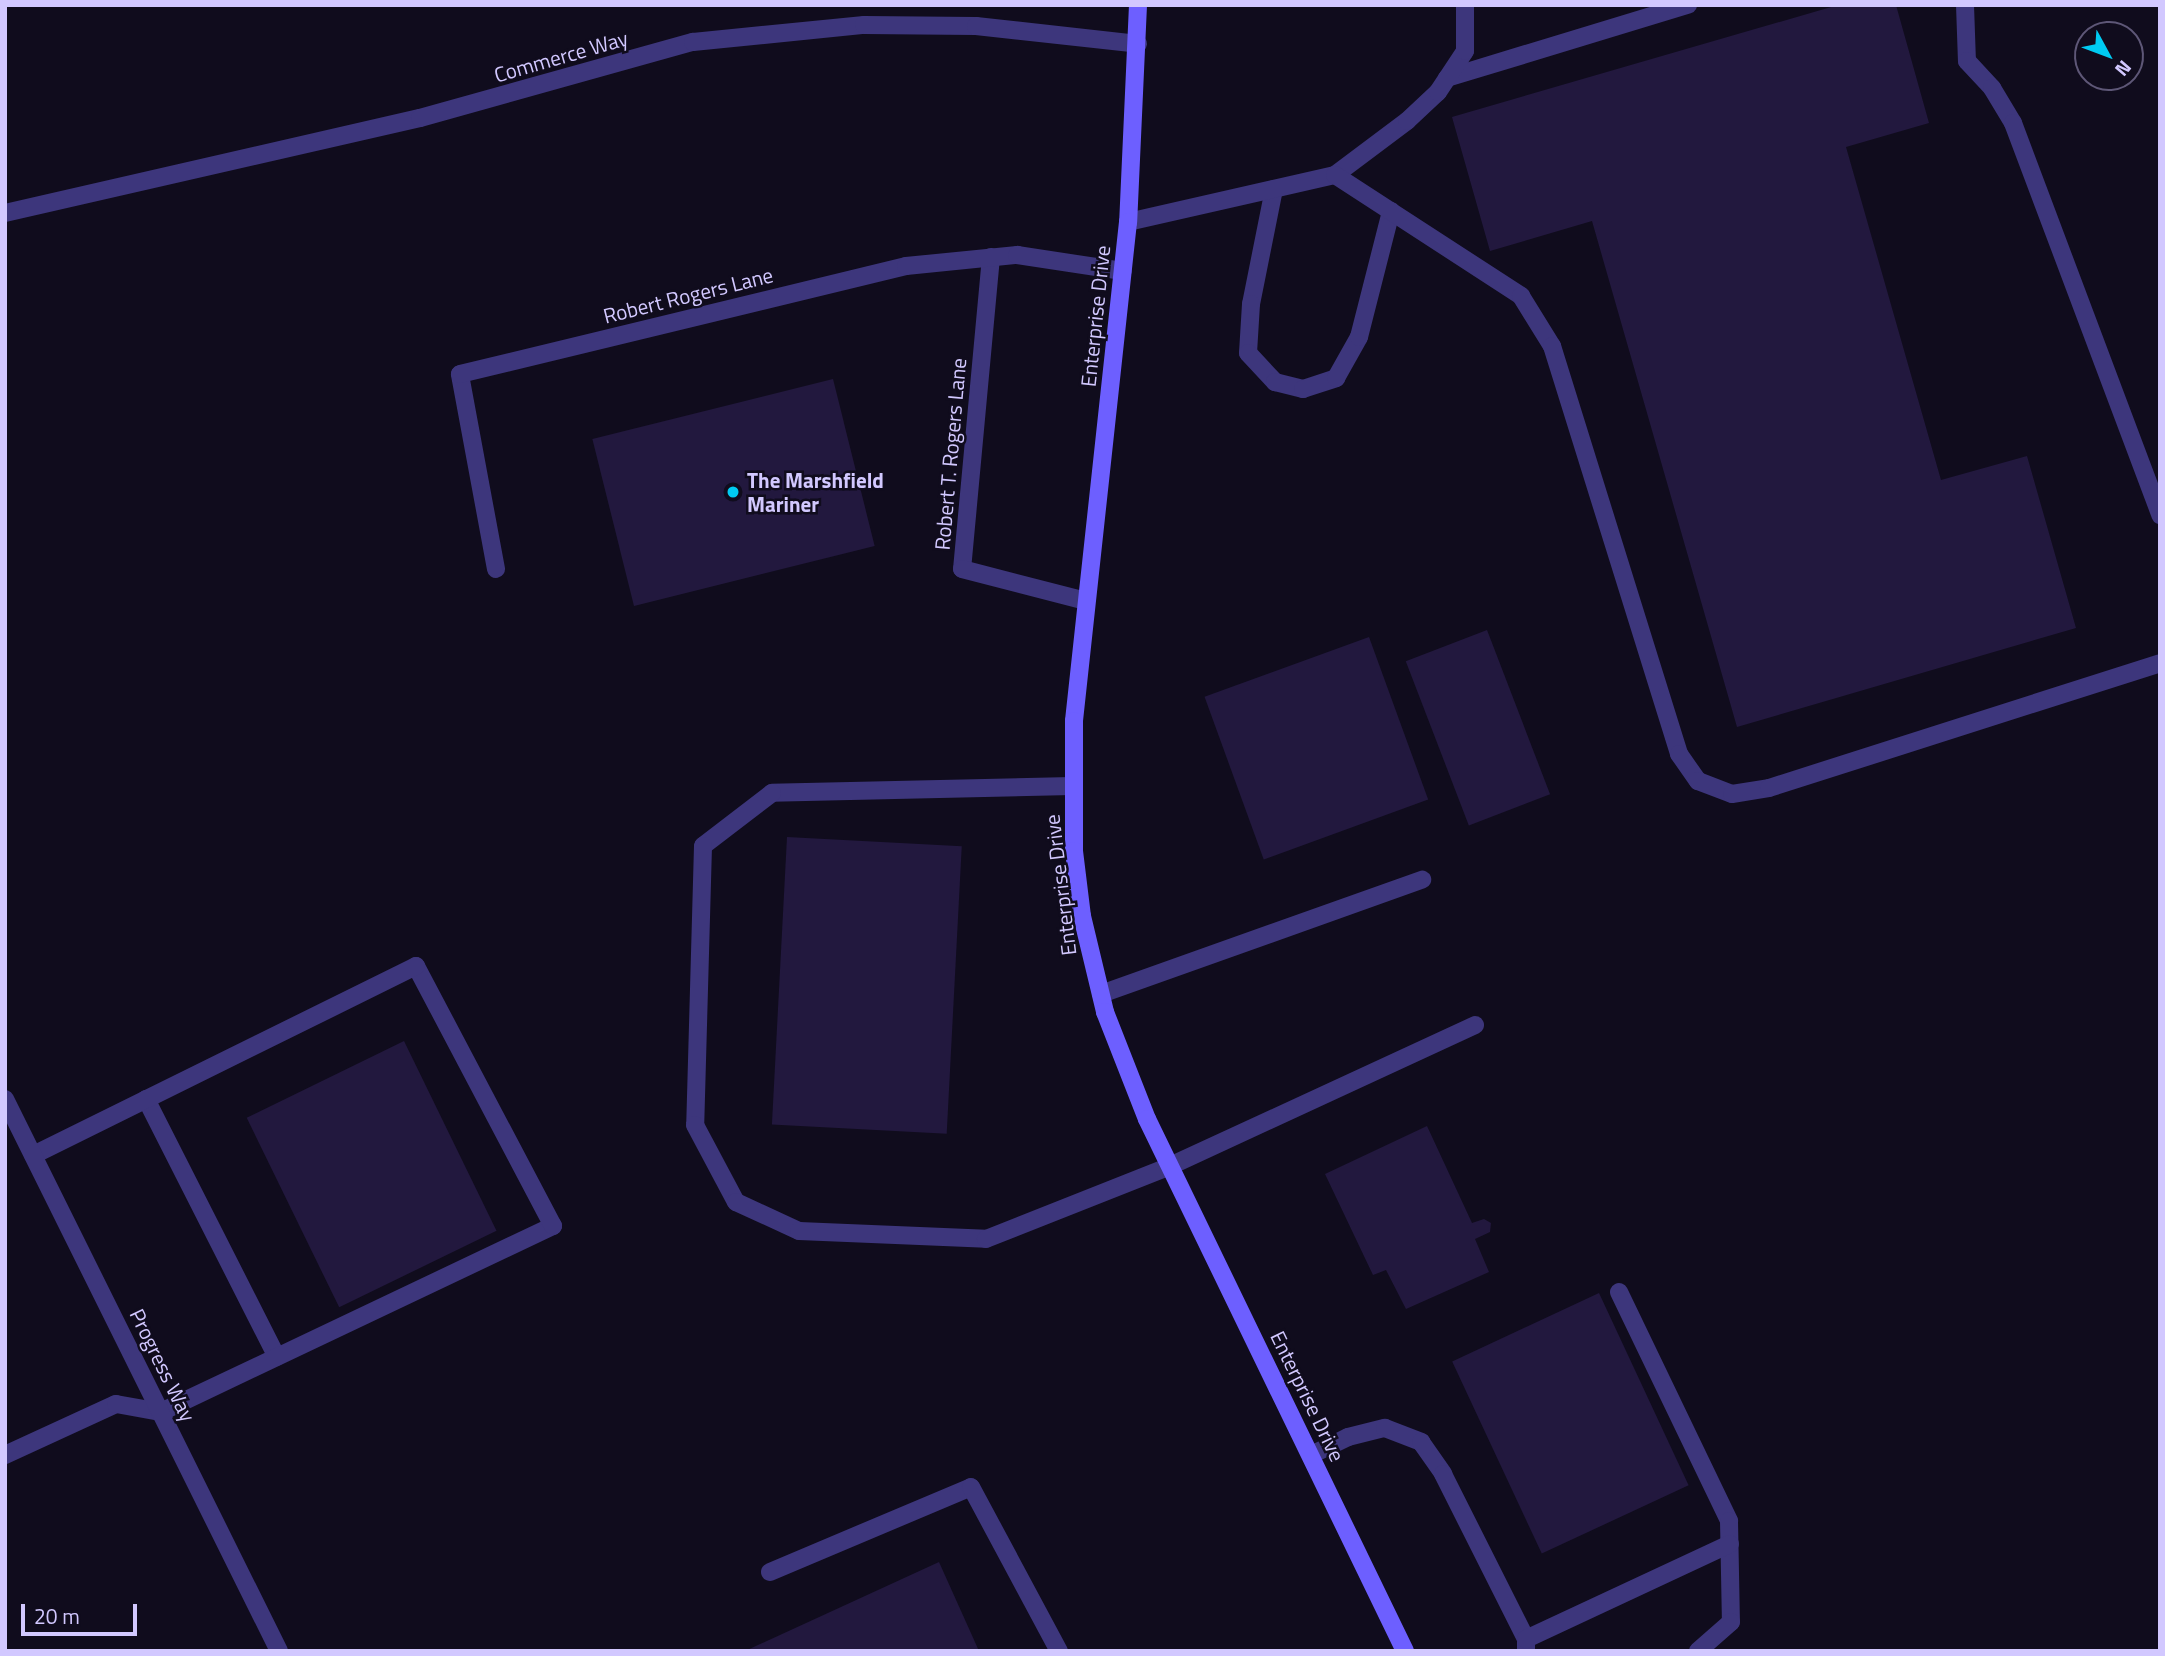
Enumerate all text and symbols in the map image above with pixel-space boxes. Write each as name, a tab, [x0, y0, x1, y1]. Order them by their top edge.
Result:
north arrow	[2074, 21, 2144, 91]
street label: Commerce Way	[491, 25, 631, 87]
text: N	[2108, 54, 2139, 83]
street label: Enterprise Drive	[1075, 244, 1115, 388]
street label: Robert Rogers Lane	[600, 262, 776, 328]
street label: Robert T. Rogers Lane	[929, 357, 971, 551]
place label: The Marshfield Mariner	[747, 467, 884, 517]
marker: The Marshfield Mariner	[725, 484, 741, 500]
street label: Enterprise Drive	[1039, 813, 1081, 957]
street label: Progress Way	[125, 1305, 201, 1425]
street label: Enterprise Drive	[1266, 1327, 1350, 1465]
scale bar	[24, 1590, 140, 1634]
text: 20 m	[34, 1600, 80, 1632]

